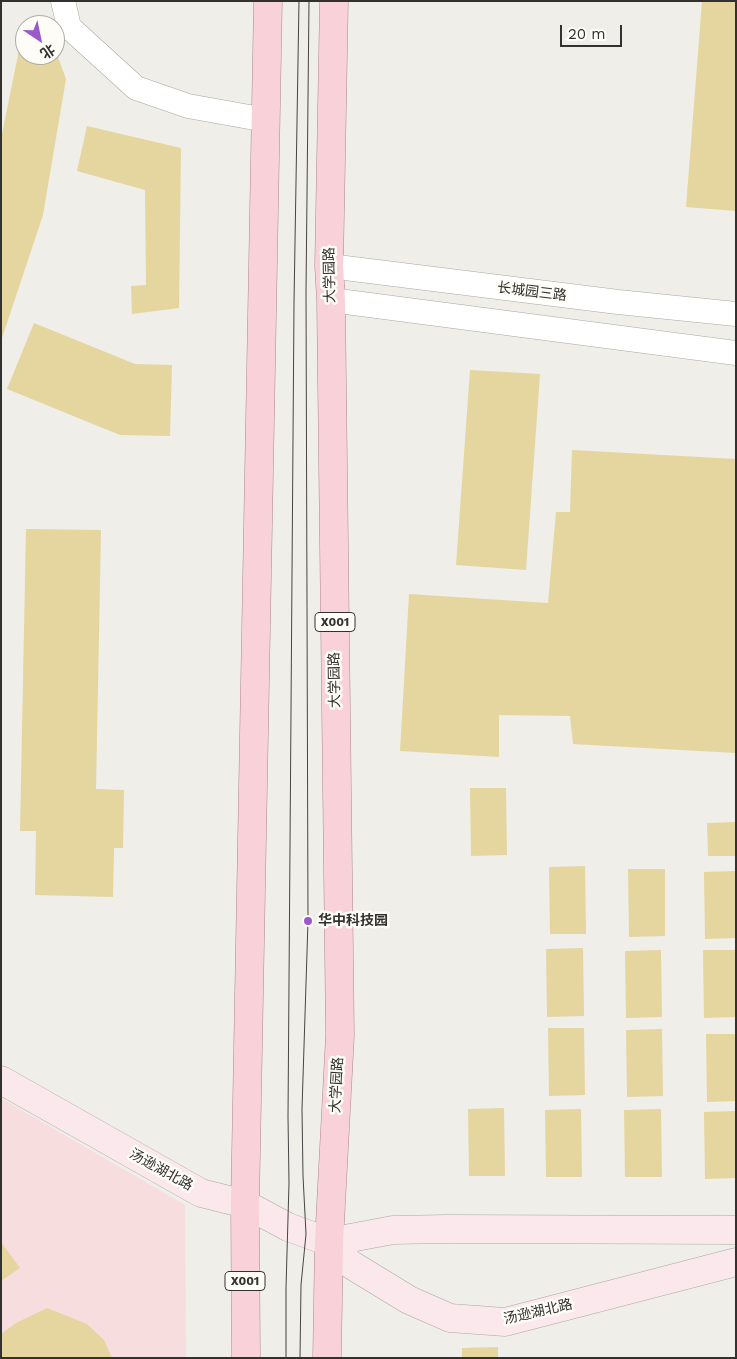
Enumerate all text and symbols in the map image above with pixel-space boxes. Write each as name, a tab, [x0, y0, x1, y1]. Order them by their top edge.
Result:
north arrow	[15, 15, 65, 65]
scale bar	[562, 15, 624, 47]
text: 20 m	[568, 25, 606, 43]
text: 北	[38, 41, 58, 62]
street label: 大学园路	[321, 247, 339, 303]
street label: 长城园三路	[496, 279, 568, 305]
road number: X001	[315, 612, 355, 632]
street label: 大学园路	[326, 652, 344, 708]
place label: 华中科技园	[318, 913, 388, 929]
marker: 华中科技园	[302, 915, 314, 927]
street label: 大学园路	[327, 1057, 347, 1113]
street label: 汤逊湖北路	[126, 1146, 196, 1194]
road number: X001	[225, 1272, 265, 1290]
street label: 汤逊湖北路	[502, 1296, 574, 1328]

